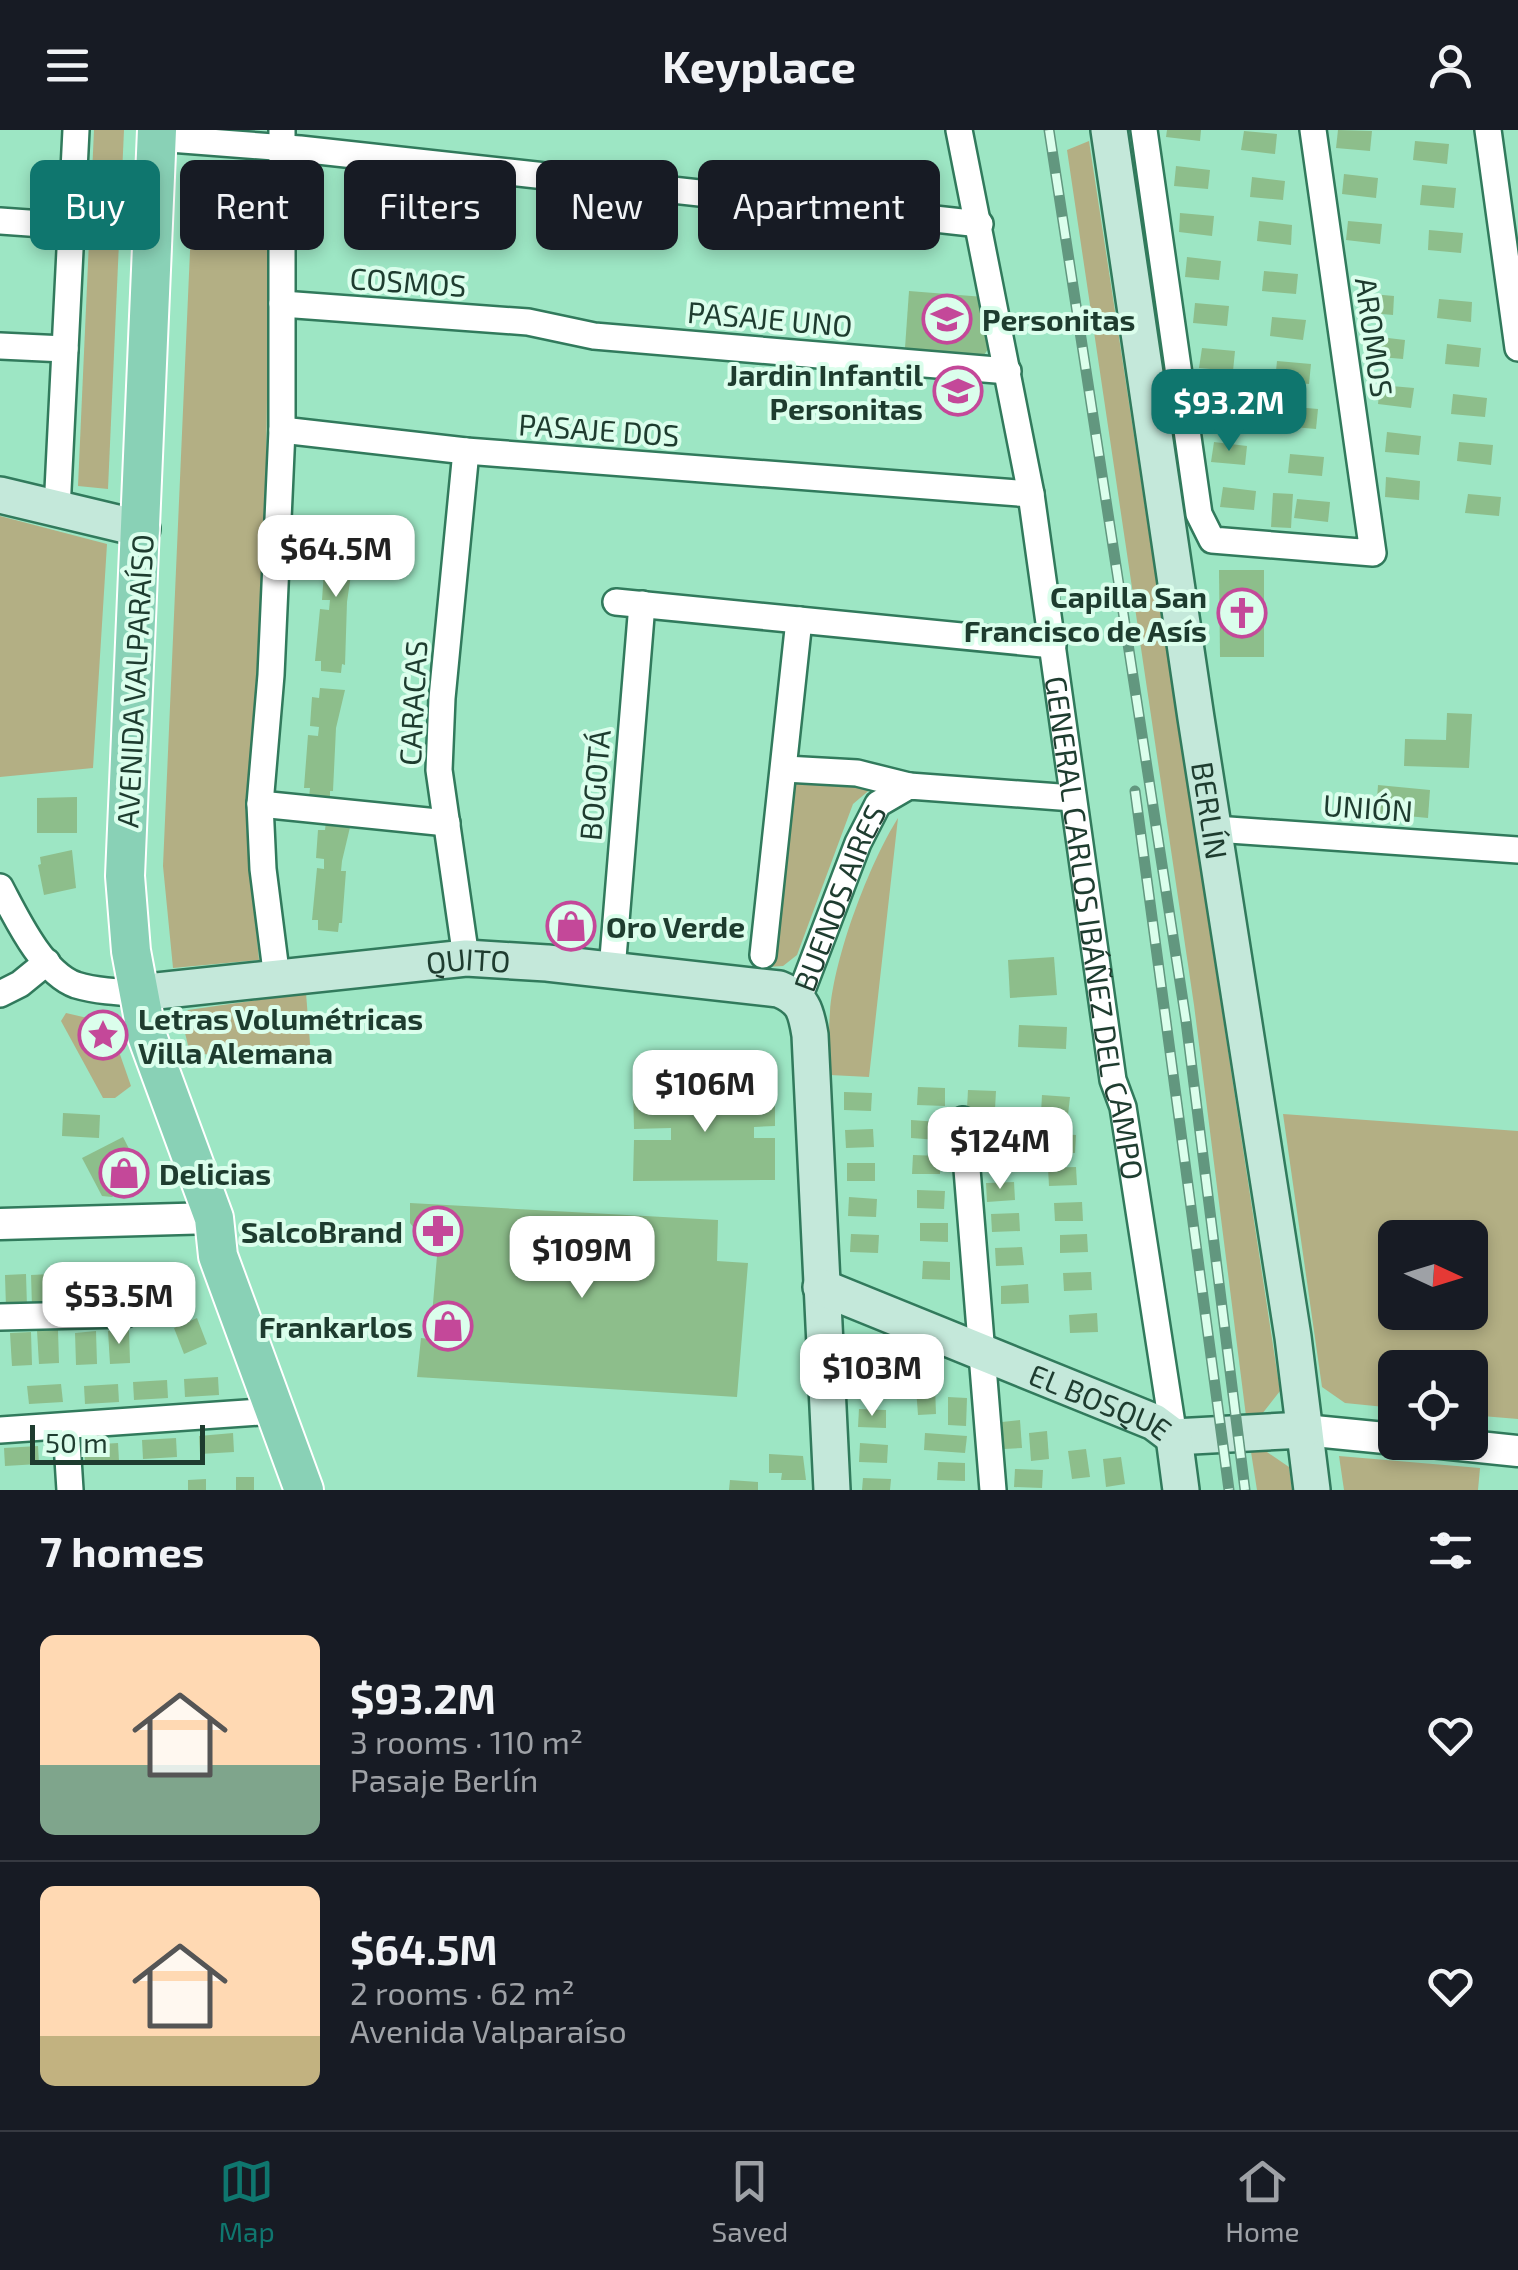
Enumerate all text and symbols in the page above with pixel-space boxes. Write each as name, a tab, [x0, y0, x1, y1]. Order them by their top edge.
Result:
icon: menu	[40, 38, 95, 93]
text: Keyplace	[662, 38, 856, 92]
icon: person	[1423, 38, 1478, 93]
chip: Buy	[30, 160, 160, 250]
chip: Rent	[180, 160, 324, 250]
chip: Filters	[344, 160, 516, 250]
chip: New	[536, 160, 678, 250]
chip: Apartment	[698, 160, 940, 250]
street label: COSMOS	[348, 259, 468, 303]
street label: AROMOS	[1349, 275, 1401, 399]
street label: PASAJE UNO	[686, 293, 854, 343]
school or university icon: Personitas	[921, 293, 973, 345]
place label: Personitas	[982, 301, 1135, 337]
place label: Jardin Infantil Personitas	[727, 356, 923, 426]
school or university icon: Jardin Infantil Personitas	[932, 365, 984, 417]
pin: $93.2M	[1148, 369, 1310, 454]
text: $93.2M	[1173, 382, 1285, 420]
street label: PASAJE DOS	[517, 405, 681, 453]
pin: $64.5M	[255, 515, 417, 600]
text: $64.5M	[280, 528, 392, 566]
street label: AVENIDA VALPARAÍSO	[108, 533, 160, 829]
place label: Capilla San Francisco de Asís	[964, 578, 1207, 648]
church icon: Capilla San Francisco de Asís	[1216, 587, 1268, 639]
street label: CARACAS	[391, 639, 433, 767]
street label: GENERAL CARLOS IBÁÑEZ DEL CAMPO	[1039, 674, 1152, 1182]
street label: BOGOTÁ	[571, 728, 617, 842]
street label: BERLÍN	[1185, 759, 1236, 862]
street label: UNIÓN	[1322, 786, 1414, 828]
street label: BUENOS AIRES	[785, 798, 893, 996]
shop icon: Oro Verde	[545, 900, 597, 952]
place label: Oro Verde	[606, 908, 745, 944]
street label: QUITO	[424, 940, 512, 980]
place label: Letras Volumétricas Villa Alemana	[138, 1000, 423, 1070]
place icon: Letras Volumétricas Villa Alemana	[77, 1009, 129, 1061]
pin: $106M	[635, 1050, 775, 1135]
text: $106M	[655, 1063, 755, 1101]
pin: $124M	[930, 1107, 1070, 1192]
text: $124M	[950, 1120, 1050, 1158]
shop icon: Delicias	[98, 1147, 150, 1199]
place label: Delicias	[159, 1155, 271, 1191]
pharmacy icon: SalcoBrand	[412, 1205, 464, 1257]
place label: SalcoBrand	[241, 1213, 403, 1249]
pin: $109M	[512, 1216, 652, 1301]
north arrow	[1378, 1220, 1488, 1330]
map controls	[1378, 1220, 1488, 1460]
text: $109M	[532, 1229, 632, 1267]
pin: $53.5M	[38, 1262, 200, 1347]
text: $53.5M	[64, 1275, 174, 1313]
shop icon: Frankarlos	[422, 1300, 474, 1352]
place label: Frankarlos	[259, 1308, 413, 1344]
pin: $103M	[802, 1334, 942, 1419]
text: $103M	[822, 1347, 922, 1385]
button: locate	[1378, 1350, 1488, 1460]
street label: EL BOSQUE	[1024, 1355, 1179, 1447]
scale bar	[30, 1420, 205, 1464]
text: 50 m	[45, 1425, 108, 1459]
icon: filters	[1423, 1523, 1478, 1578]
text: 7 homes	[40, 1525, 204, 1575]
text: $93.2M	[350, 1672, 496, 1722]
icon: home	[120, 1675, 240, 1795]
icon: heart	[1423, 1708, 1478, 1763]
text: 3 rooms · 110 m²	[350, 1722, 583, 1760]
text: Pasaje Berlín	[350, 1760, 538, 1798]
text: $64.5M	[350, 1923, 498, 1973]
icon: home	[120, 1926, 240, 2046]
icon: heart	[1423, 1959, 1478, 2014]
text: 2 rooms · 62 m²	[350, 1973, 575, 2011]
text: Avenida Valparaíso	[350, 2011, 627, 2049]
tab: Map	[218, 2154, 275, 2248]
tab: Saved	[712, 2154, 788, 2248]
tab: Home	[1225, 2154, 1300, 2248]

